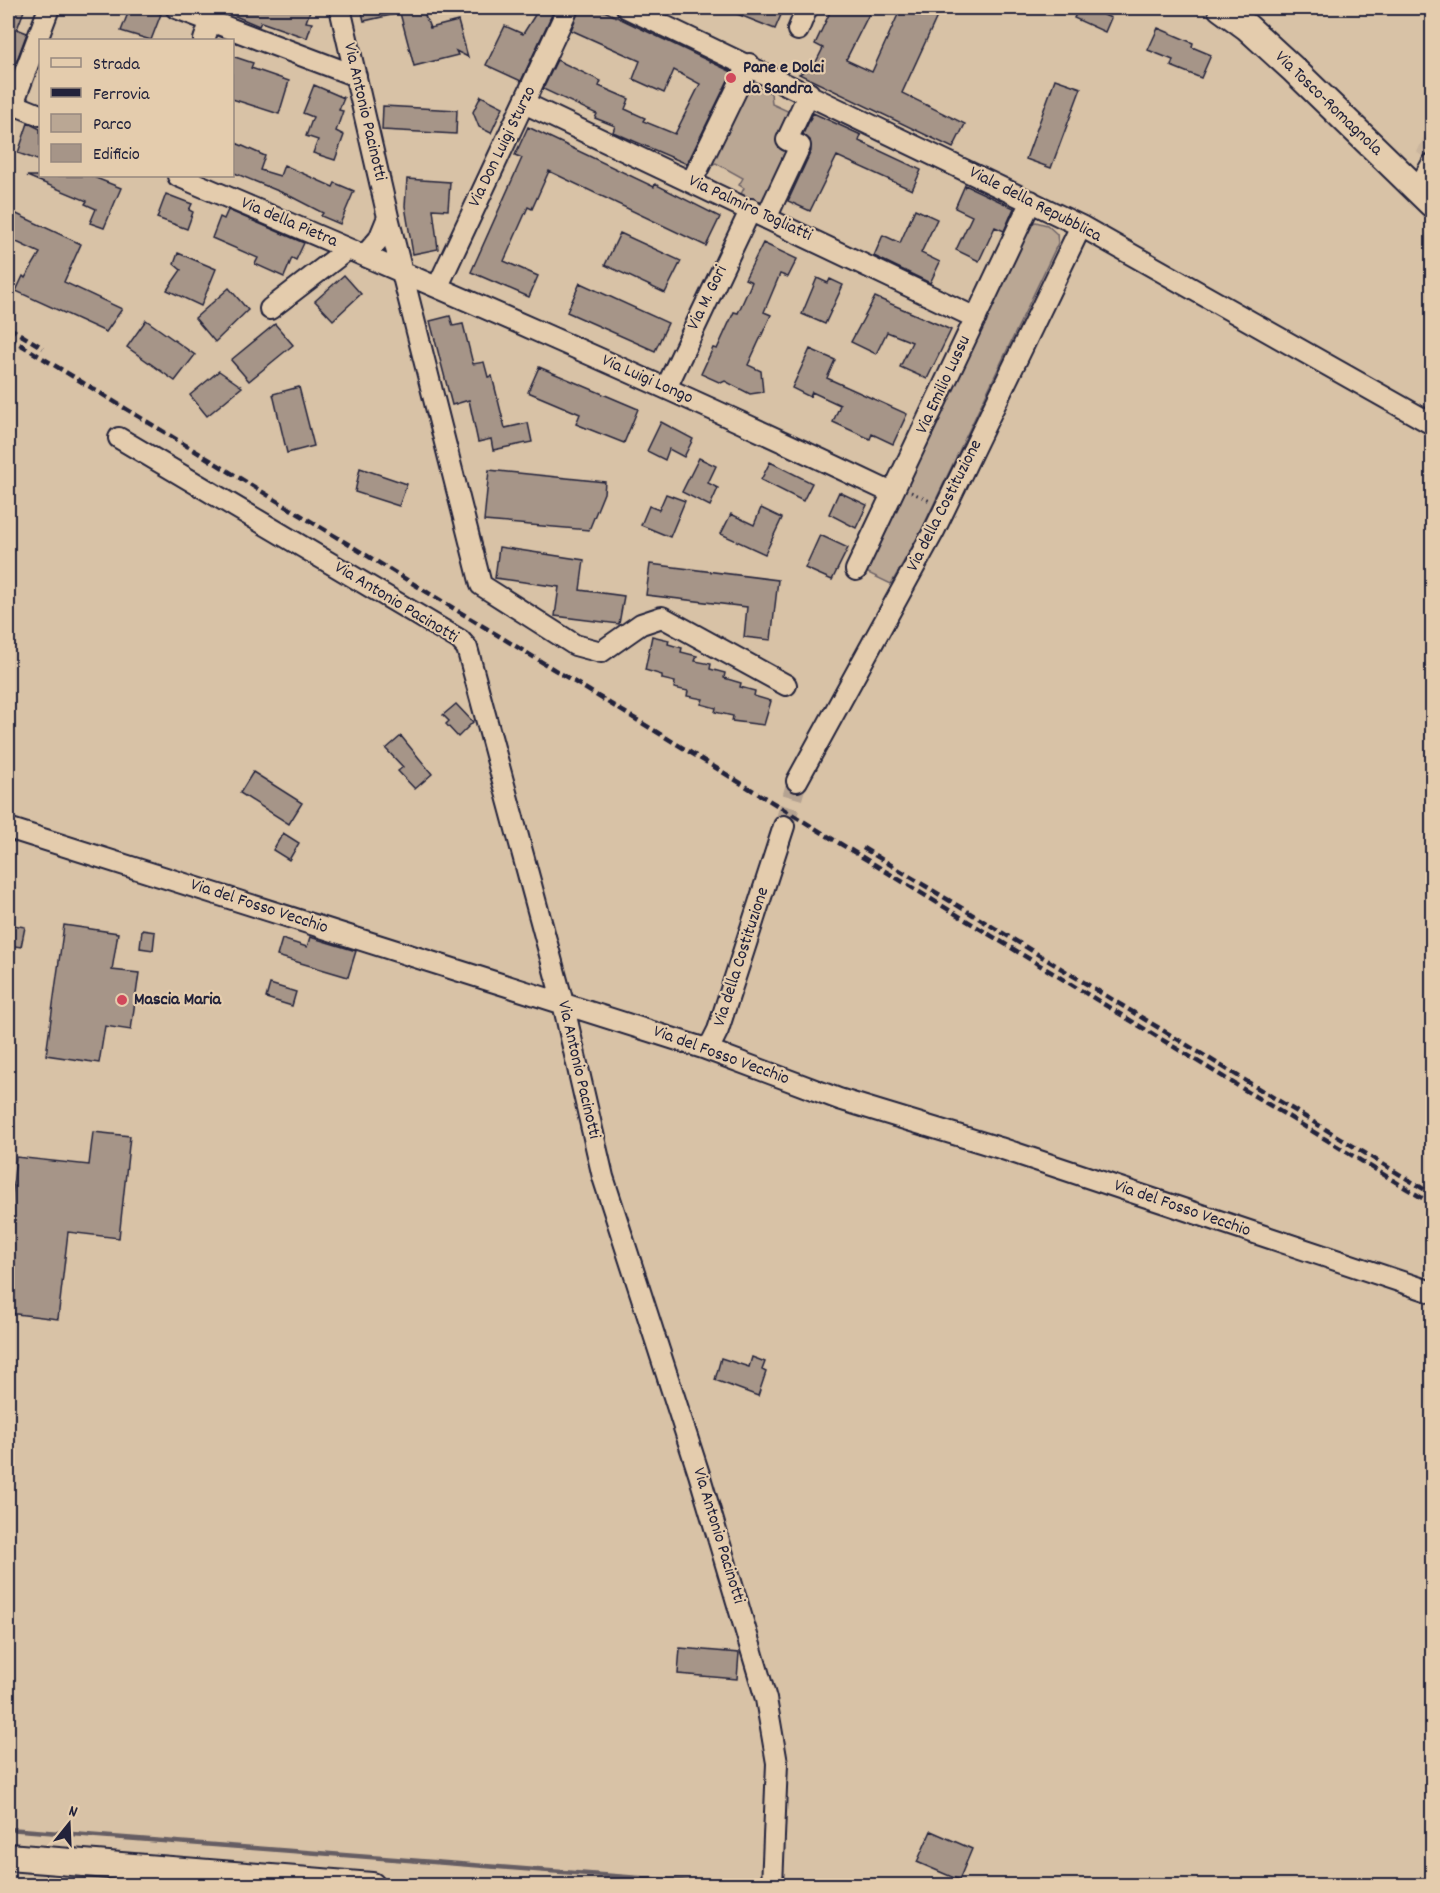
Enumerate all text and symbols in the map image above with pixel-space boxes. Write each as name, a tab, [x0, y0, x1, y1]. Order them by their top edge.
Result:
legend	[39, 39, 234, 177]
street label: Via Antonio Pacinotti	[336, 40, 392, 184]
street label: Via Tosco-Romagnola	[1268, 46, 1388, 163]
text: Strada	[93, 53, 140, 78]
place label: Pane e Dolci da Sandra	[743, 56, 825, 102]
marker: Pane e Dolci da Sandra	[724, 71, 738, 85]
street label: Via Don Luigi Sturzo	[463, 82, 543, 212]
text: Ferrovia	[93, 83, 150, 108]
text: Parco	[93, 113, 132, 138]
text: Edificio	[93, 143, 140, 168]
street label: Viale della Repubblica	[964, 161, 1106, 249]
street label: Via Palmiro Togliatti	[684, 169, 816, 249]
street label: Via della Pietra	[237, 191, 342, 255]
street label: Via M. Gori	[682, 261, 734, 335]
street label: Via Emilio Lussu	[910, 332, 978, 438]
street label: Via Luigi Longo	[597, 349, 697, 411]
street label: Via della Costituzione	[901, 436, 989, 576]
street label: Via Antonio Pacinotti	[329, 556, 463, 650]
street label: Via del Fosso Vecchio	[187, 873, 331, 941]
street label: Via della Costituzione	[708, 884, 776, 1030]
place label: Mascia Maria	[134, 988, 222, 1013]
marker: Mascia Maria	[115, 993, 129, 1007]
street label: Via Antonio Pacinotti	[550, 998, 606, 1142]
street label: Via del Fosso Vecchio	[649, 1020, 793, 1092]
street label: Via del Fosso Vecchio	[1110, 1174, 1254, 1244]
street label: Via Antonio Pacinotti	[685, 1465, 751, 1607]
north arrow	[39, 1794, 99, 1854]
text: N	[66, 1800, 80, 1824]

